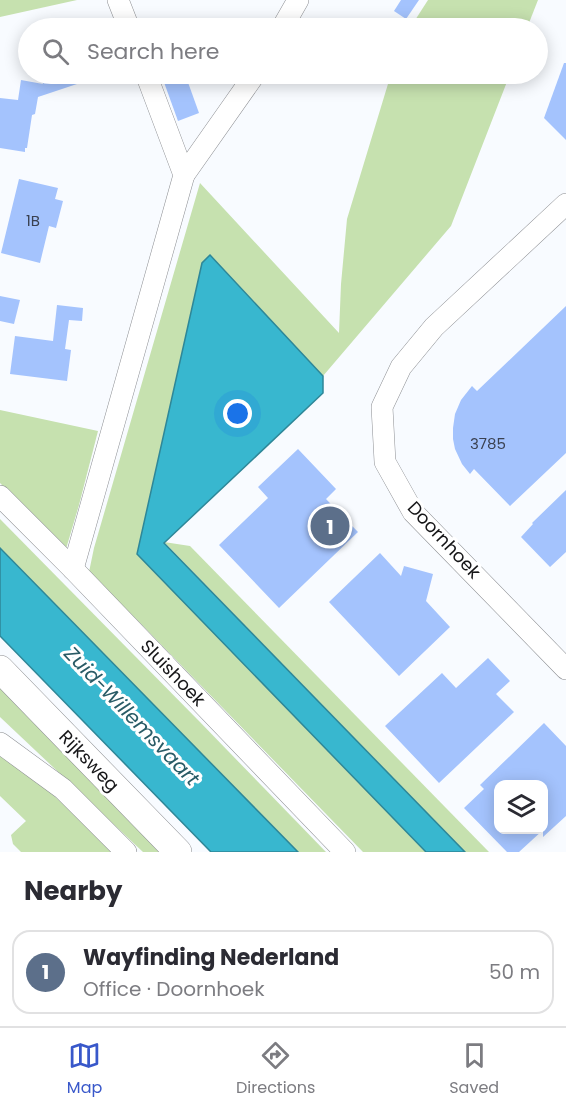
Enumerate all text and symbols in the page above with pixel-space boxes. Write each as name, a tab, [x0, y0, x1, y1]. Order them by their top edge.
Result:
search box	[18, 18, 548, 84]
icon: search	[39, 35, 72, 68]
text: Search here	[87, 36, 220, 67]
house number: 1B	[26, 210, 40, 231]
your location	[223, 399, 252, 428]
house number: 3785	[470, 433, 506, 454]
street label: Doornhoek	[402, 495, 487, 584]
pin: 1	[310, 504, 350, 548]
street label: Sluishoek	[135, 634, 212, 712]
water label: Zuid-Willemsvaart	[57, 639, 206, 792]
street label: Rijksweg	[54, 724, 125, 797]
map controls	[494, 780, 548, 834]
button: layers	[494, 780, 548, 834]
text: Nearby	[24, 873, 122, 909]
text: Wayfinding Nederland	[83, 942, 339, 973]
text: 1	[42, 958, 49, 986]
text: 50 m	[489, 958, 540, 986]
text: Office · Doornhoek	[83, 975, 265, 1003]
tab: Map	[67, 1039, 102, 1100]
tab: Directions	[236, 1039, 315, 1100]
tab: Saved	[449, 1039, 499, 1100]

